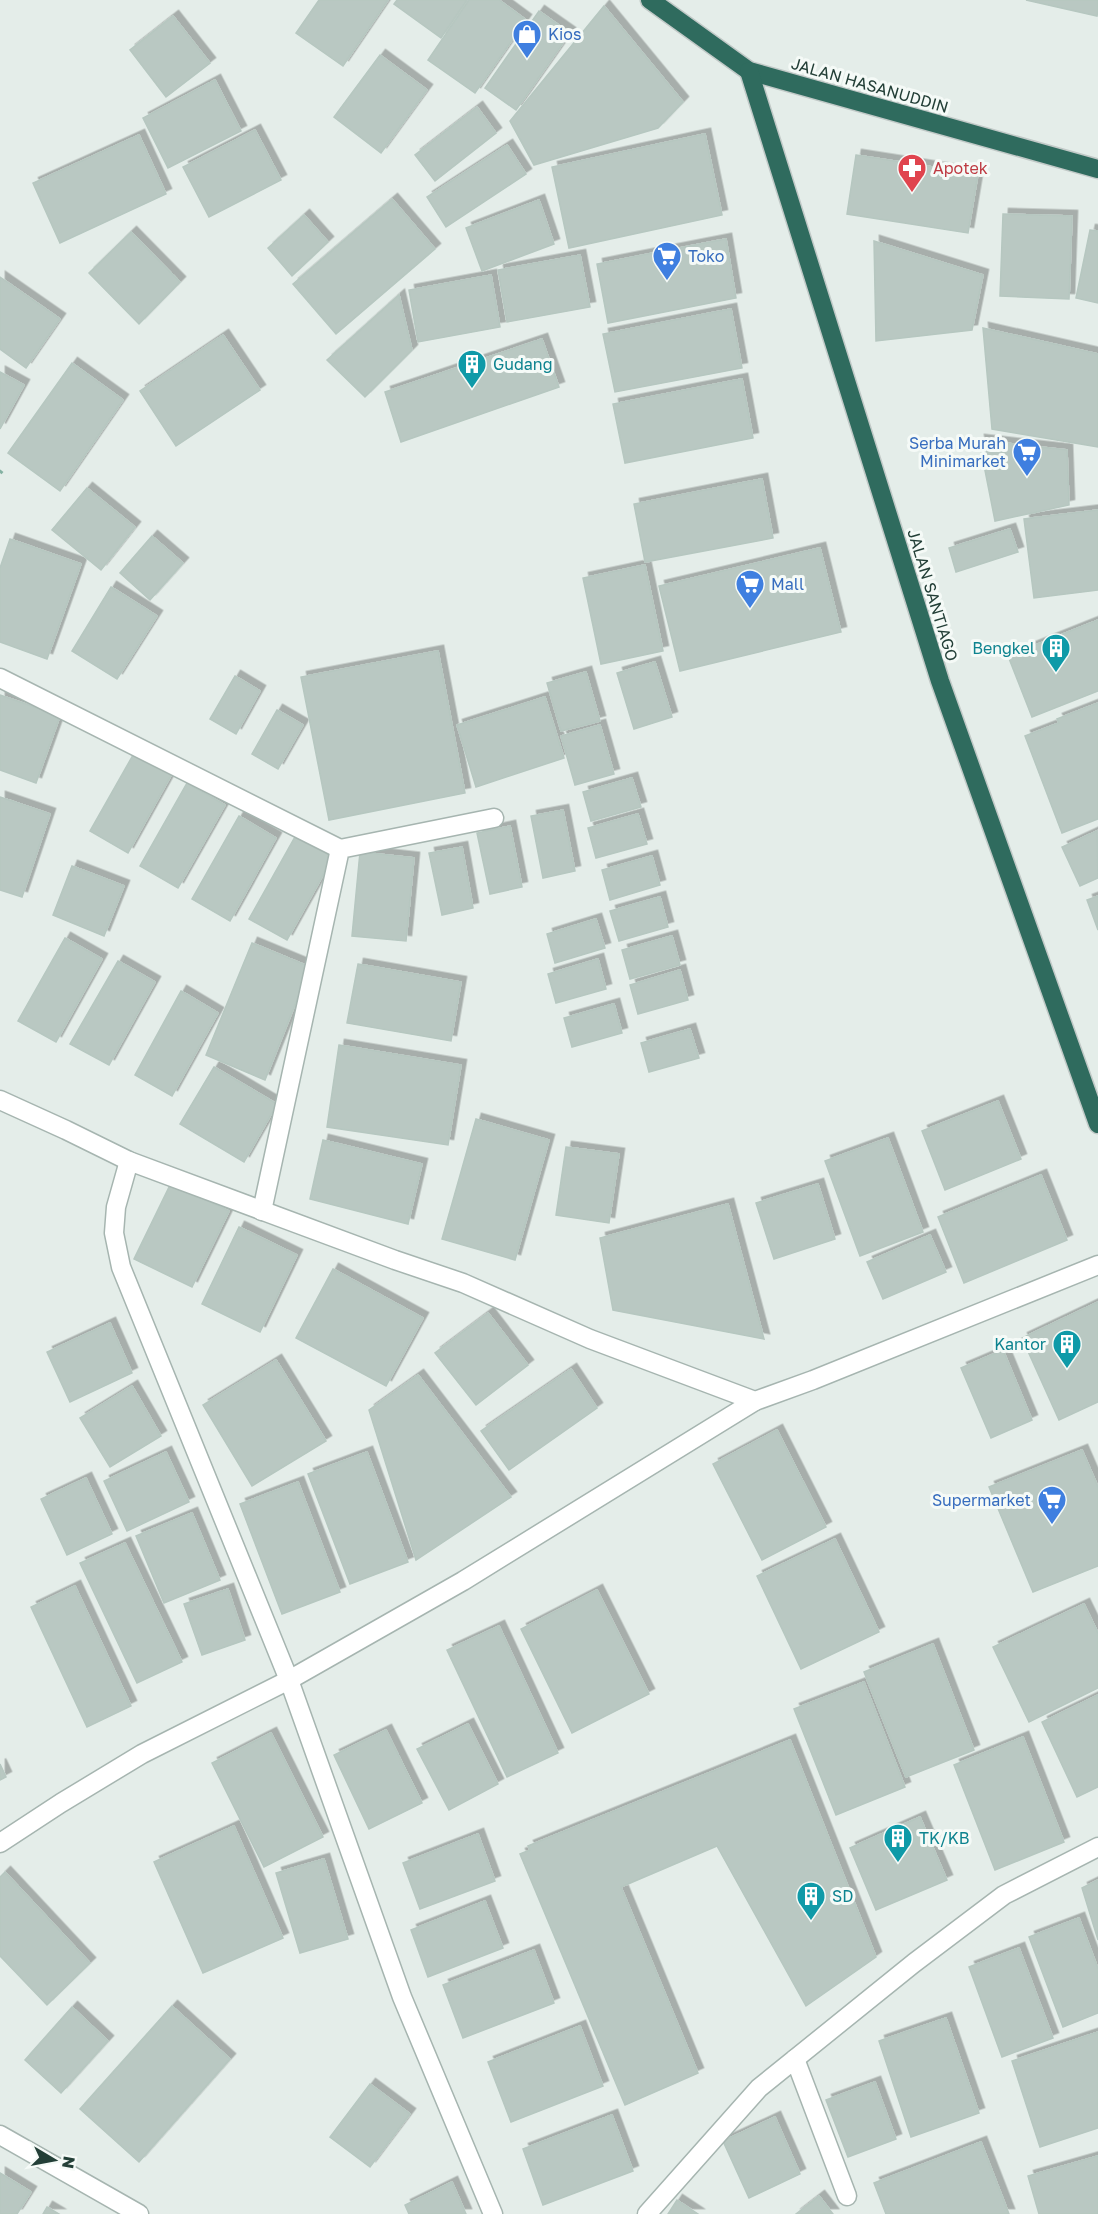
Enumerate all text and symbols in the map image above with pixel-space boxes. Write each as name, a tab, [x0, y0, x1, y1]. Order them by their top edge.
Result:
shop icon: Kios	[511, 18, 543, 60]
place label: Kios	[548, 24, 581, 44]
street label: JALAN HASANUDDIN	[789, 53, 951, 117]
pharmacy icon: Apotek	[896, 152, 928, 194]
place label: Apotek	[933, 158, 988, 178]
supermarket icon: Toko	[651, 240, 683, 282]
place label: Toko	[688, 246, 724, 266]
building icon: Gudang	[456, 348, 488, 390]
place label: Gudang	[493, 354, 553, 374]
place label: Serba Murah Minimarket	[909, 433, 1006, 471]
supermarket icon: Serba Murah Minimarket	[1011, 436, 1043, 478]
street label: JALAN SANTIAGO	[903, 527, 963, 663]
supermarket icon: Mall	[734, 568, 766, 610]
place label: Mall	[771, 574, 804, 594]
building icon: Bengkel	[1040, 632, 1072, 674]
place label: Bengkel	[972, 638, 1035, 658]
building icon: Kantor	[1051, 1328, 1083, 1370]
place label: Kantor	[994, 1334, 1046, 1354]
supermarket icon: Supermarket	[1036, 1484, 1068, 1526]
place label: Supermarket	[932, 1490, 1031, 1510]
building icon: TK/KB	[882, 1822, 914, 1864]
place label: TK/KB	[919, 1828, 969, 1848]
building icon: SD	[795, 1880, 827, 1922]
place label: SD	[832, 1886, 853, 1906]
north arrow	[24, 2130, 84, 2190]
text: N	[58, 2155, 80, 2170]

